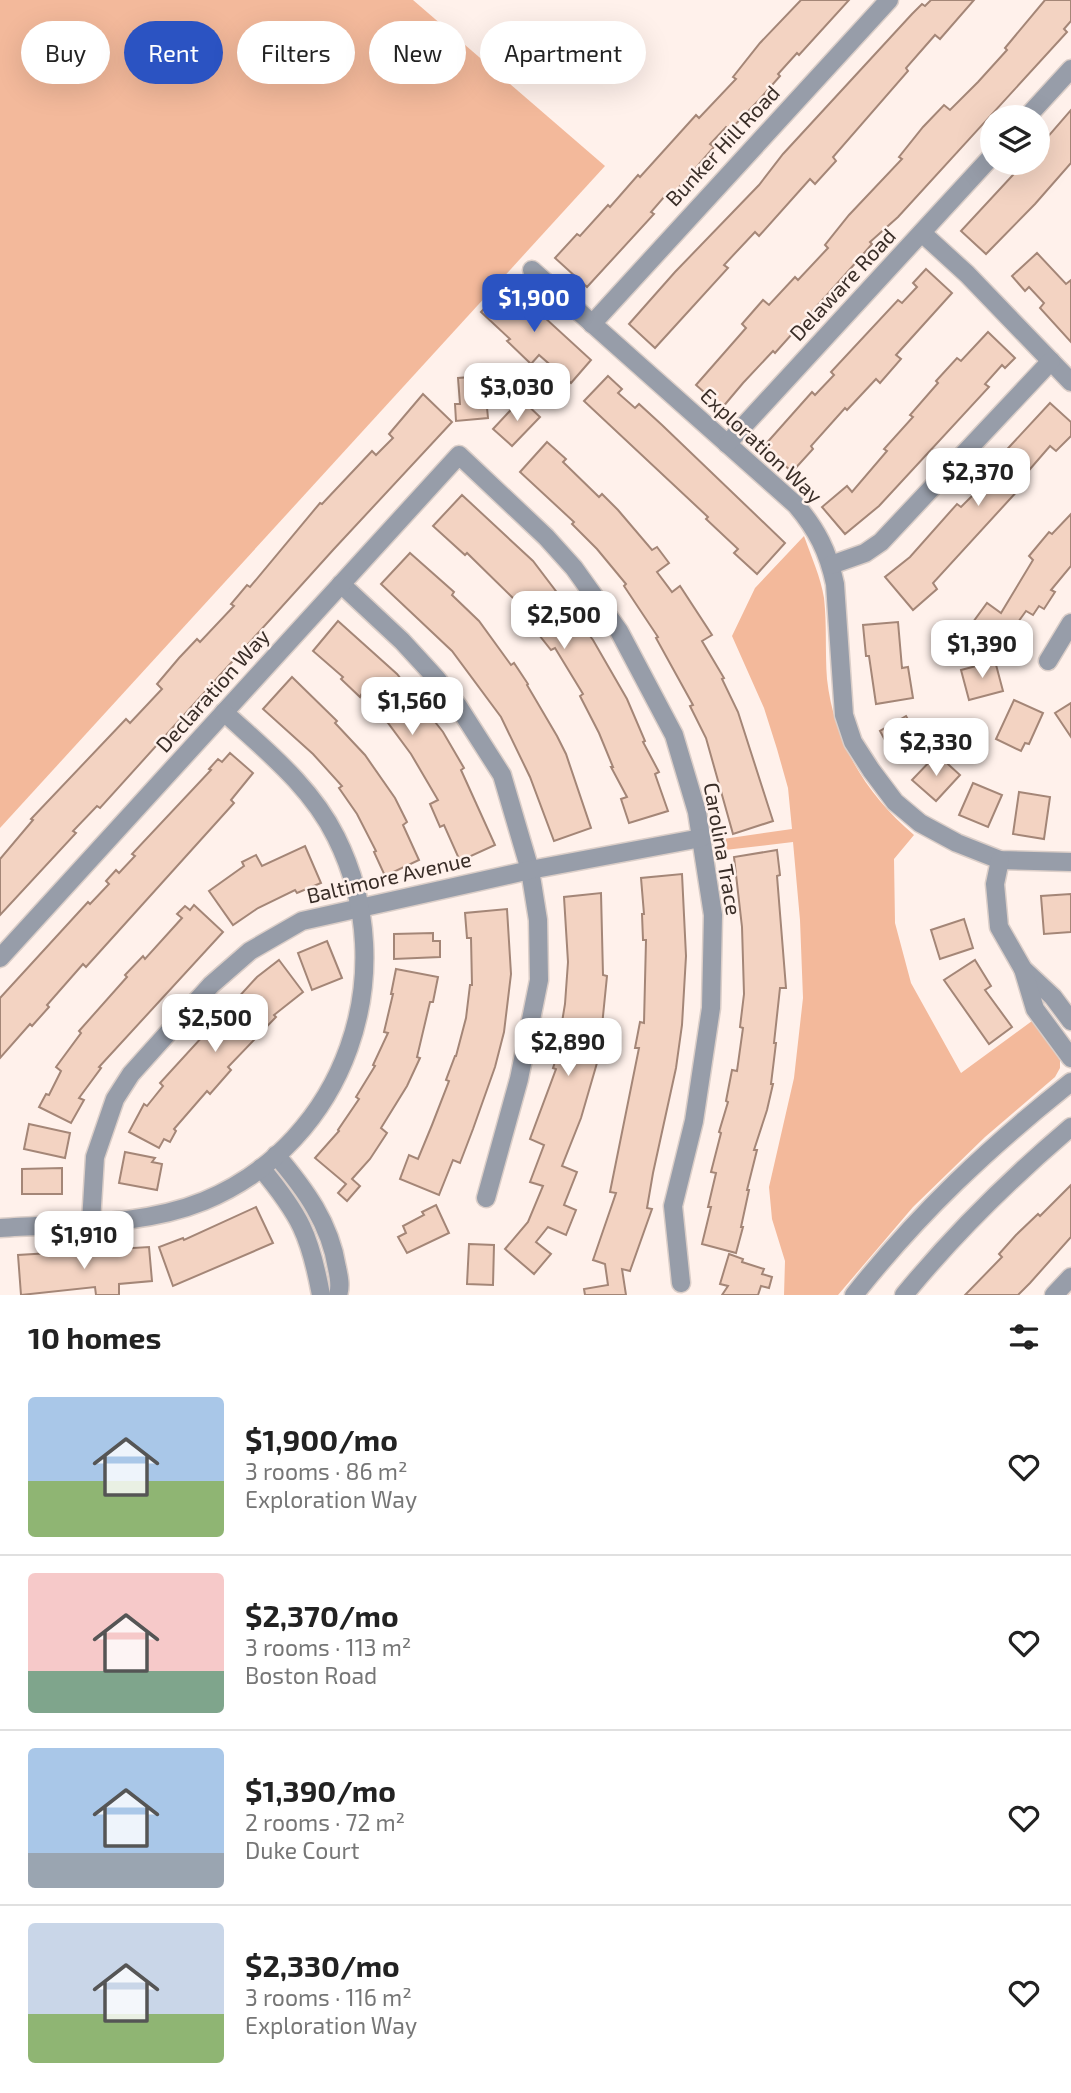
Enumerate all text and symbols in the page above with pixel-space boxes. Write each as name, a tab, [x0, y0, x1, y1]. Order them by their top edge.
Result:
chip: Buy	[21, 21, 110, 84]
chip: Rent	[124, 21, 223, 84]
chip: Filters	[237, 21, 355, 84]
chip: New	[369, 21, 466, 84]
chip: Apartment	[480, 21, 646, 84]
street label: Bunker Hill Road	[660, 79, 784, 210]
map controls	[980, 105, 1050, 175]
button: layers	[980, 105, 1050, 175]
street label: Delaware Road	[784, 223, 900, 345]
pin: $1,900	[477, 274, 591, 334]
text: $1,900	[498, 283, 570, 311]
pin: $3,030	[460, 364, 574, 423]
text: $3,030	[480, 372, 554, 400]
street label: Exploration Way	[696, 382, 828, 508]
pin: $2,370	[921, 448, 1035, 508]
text: $2,370	[942, 457, 1014, 485]
pin: $2,500	[507, 592, 621, 651]
text: $2,500	[527, 600, 601, 628]
pin: $1,390	[925, 620, 1039, 680]
street label: Declaration Way	[150, 623, 274, 757]
text: $1,390	[947, 629, 1017, 657]
pin: $1,560	[355, 678, 469, 737]
text: $1,560	[377, 686, 447, 714]
pin: $2,330	[879, 718, 993, 778]
text: $2,330	[900, 727, 972, 755]
street label: Carolina Trace	[699, 780, 747, 917]
street label: Baltimore Avenue	[304, 845, 473, 908]
pin: $2,500	[158, 995, 272, 1054]
text: $2,500	[178, 1003, 252, 1031]
pin: $2,890	[511, 1018, 625, 1078]
text: $2,890	[531, 1027, 605, 1055]
pin: $1,910	[27, 1212, 141, 1271]
text: $1,910	[51, 1220, 117, 1248]
icon: filters	[1005, 1318, 1043, 1356]
text: 10 homes	[28, 1319, 161, 1355]
text: $1,900/mo	[245, 1421, 398, 1457]
icon: home	[84, 1425, 168, 1509]
icon: heart	[1005, 1448, 1043, 1486]
text: 3 rooms · 86 m²	[245, 1457, 407, 1485]
text: Exploration Way	[245, 1485, 417, 1513]
text: $2,370/mo	[245, 1597, 399, 1633]
icon: home	[84, 1601, 168, 1685]
icon: heart	[1005, 1624, 1043, 1662]
text: 3 rooms · 113 m²	[245, 1633, 411, 1661]
text: Boston Road	[245, 1661, 377, 1689]
text: $1,390/mo	[245, 1772, 396, 1808]
icon: home	[84, 1776, 168, 1860]
icon: heart	[1005, 1799, 1043, 1837]
text: 2 rooms · 72 m²	[245, 1808, 405, 1836]
text: Duke Court	[245, 1836, 360, 1864]
text: $2,330/mo	[245, 1947, 400, 1983]
icon: home	[84, 1951, 168, 2035]
icon: heart	[1005, 1974, 1043, 2012]
text: 3 rooms · 116 m²	[245, 1983, 412, 2011]
text: Exploration Way	[245, 2011, 417, 2039]

